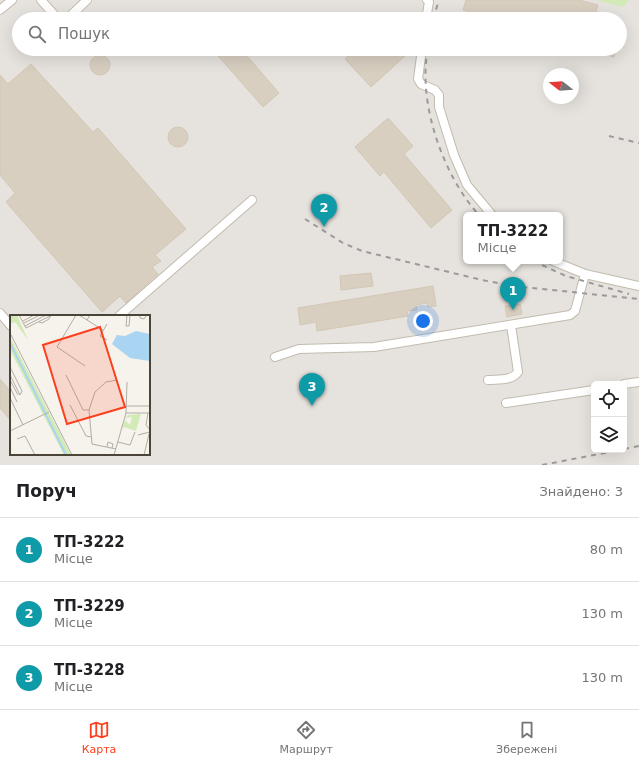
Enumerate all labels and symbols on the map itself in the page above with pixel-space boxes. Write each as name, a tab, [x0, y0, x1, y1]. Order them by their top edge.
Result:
north arrow	[543, 68, 579, 104]
pin: 2	[311, 194, 337, 227]
pin: 1	[500, 277, 526, 310]
your location	[413, 311, 433, 331]
inset map	[10, 315, 150, 455]
pin: 3	[299, 373, 325, 406]

